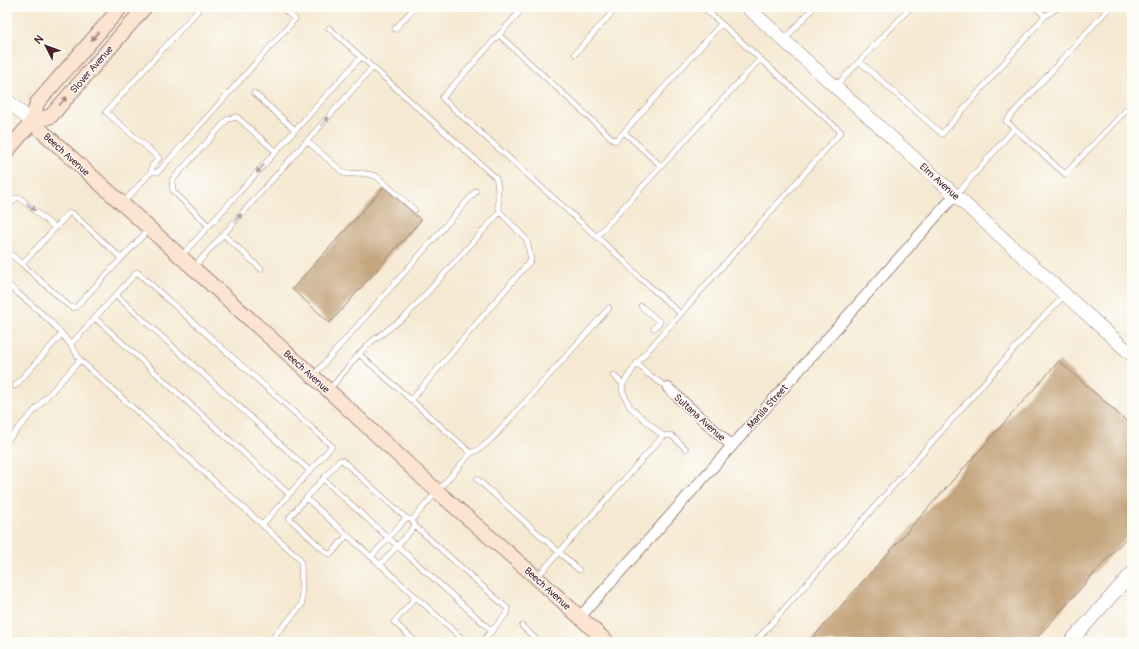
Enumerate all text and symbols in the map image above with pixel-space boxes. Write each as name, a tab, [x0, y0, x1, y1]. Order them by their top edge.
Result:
north arrow	[26, 26, 66, 66]
text: N	[32, 32, 47, 47]
one-way arrow	[91, 32, 100, 41]
street label: Slover Avenue	[68, 43, 116, 96]
one-way arrow	[59, 96, 68, 106]
one-way arrow	[320, 116, 329, 126]
street label: Beech Avenue	[41, 131, 92, 179]
street label: Elm Avenue	[917, 161, 962, 203]
one-way arrow	[256, 165, 265, 174]
one-way arrow	[25, 203, 36, 212]
one-way arrow	[233, 213, 242, 223]
street label: Beech Avenue	[281, 348, 332, 396]
street label: Manila Street	[745, 381, 791, 431]
street label: Sultana Avenue	[671, 392, 727, 444]
street label: Beech Avenue	[522, 565, 573, 613]

